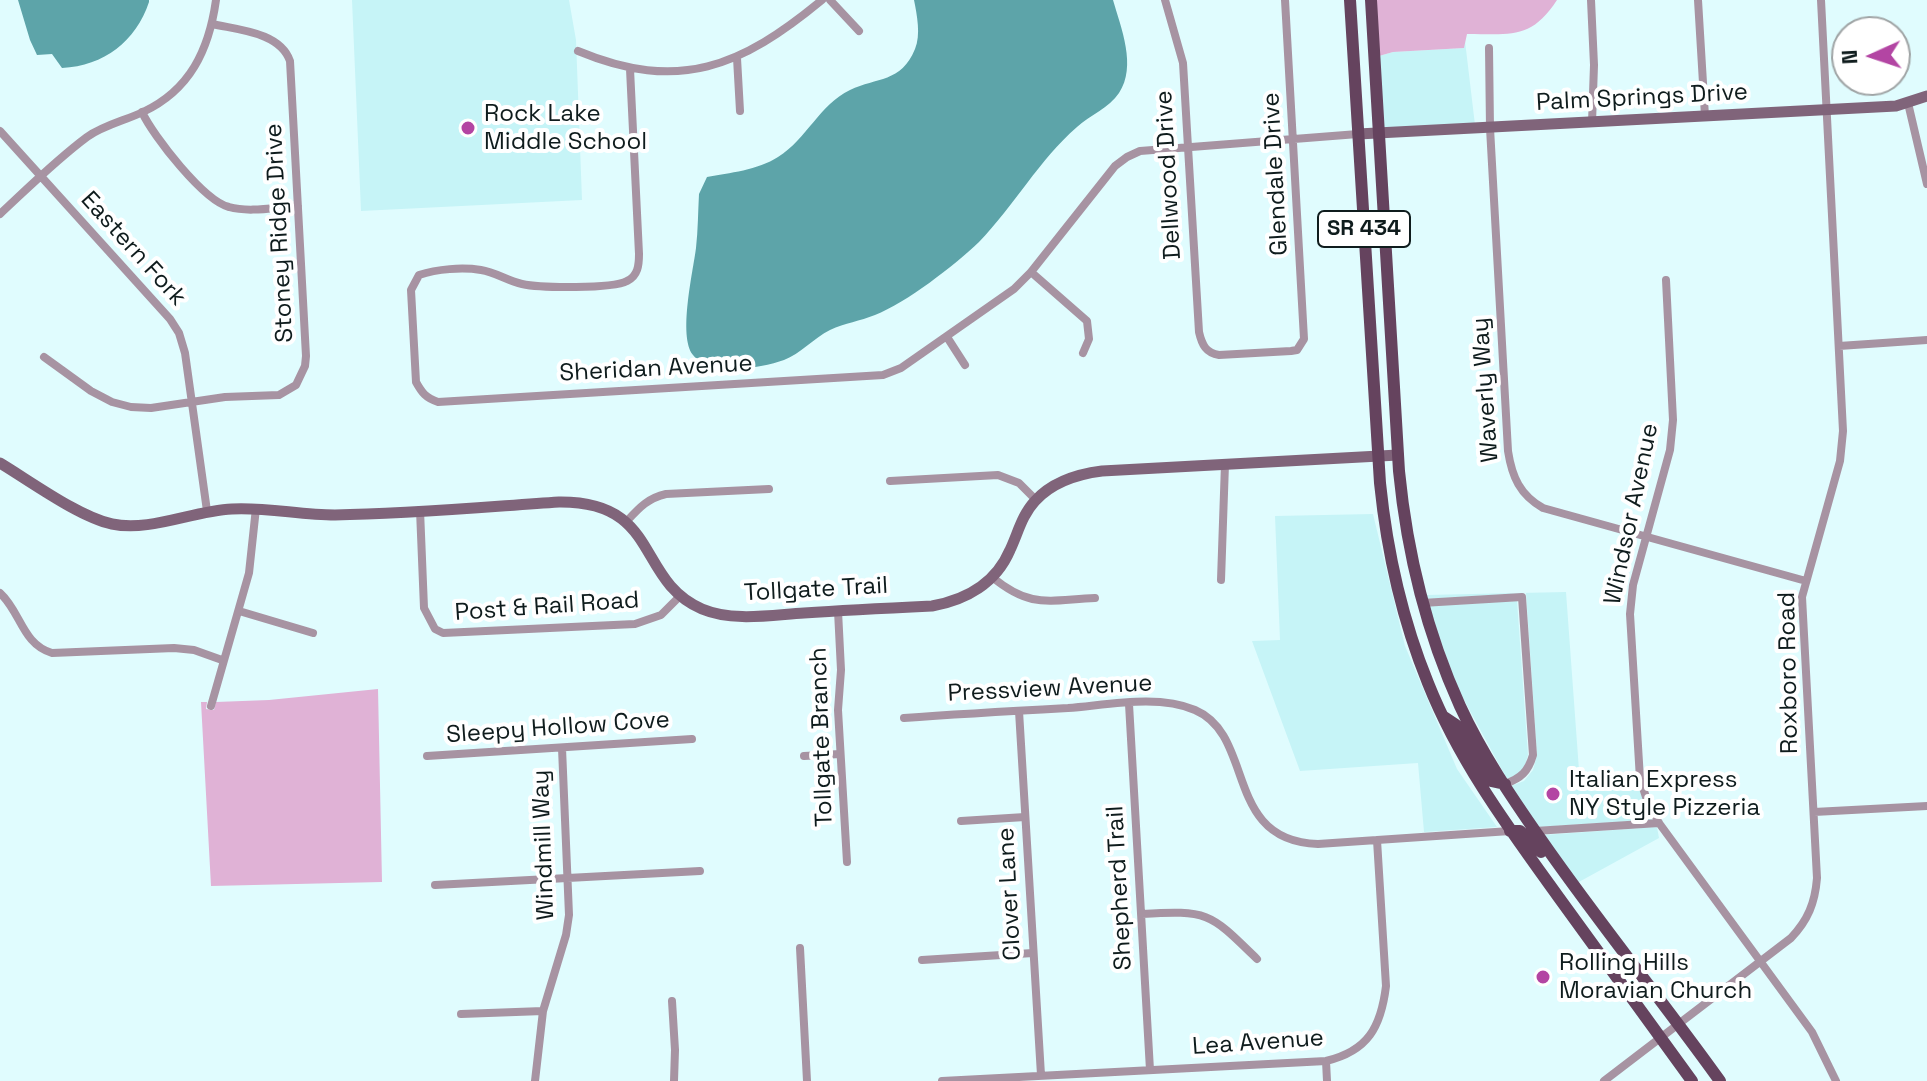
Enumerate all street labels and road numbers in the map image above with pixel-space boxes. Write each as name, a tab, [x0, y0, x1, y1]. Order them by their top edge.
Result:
street label: Palm Springs Drive	[1535, 78, 1749, 118]
street label: Dellwood Drive	[1150, 90, 1188, 260]
street label: Glendale Drive	[1257, 92, 1295, 256]
street label: Stoney Ridge Drive	[260, 123, 300, 343]
street label: Eastern Fork	[74, 186, 192, 312]
road number: SR 434	[1318, 211, 1410, 247]
street label: Waverly Way	[1467, 317, 1505, 463]
street label: Sheridan Avenue	[559, 350, 753, 388]
street label: Windsor Avenue	[1599, 421, 1665, 607]
street label: Tollgate Trail	[743, 572, 889, 608]
street label: Post & Rail Road	[454, 586, 640, 628]
street label: Roxboro Road	[1773, 592, 1805, 754]
street label: Tollgate Branch	[804, 647, 840, 827]
street label: Pressview Avenue	[947, 669, 1153, 709]
street label: Sleepy Hollow Cove	[445, 706, 671, 750]
street label: Windmill Way	[527, 769, 561, 921]
street label: Shepherd Trail	[1101, 805, 1139, 971]
street label: Clover Lane	[992, 827, 1028, 961]
street label: Lea Avenue	[1191, 1024, 1325, 1062]

